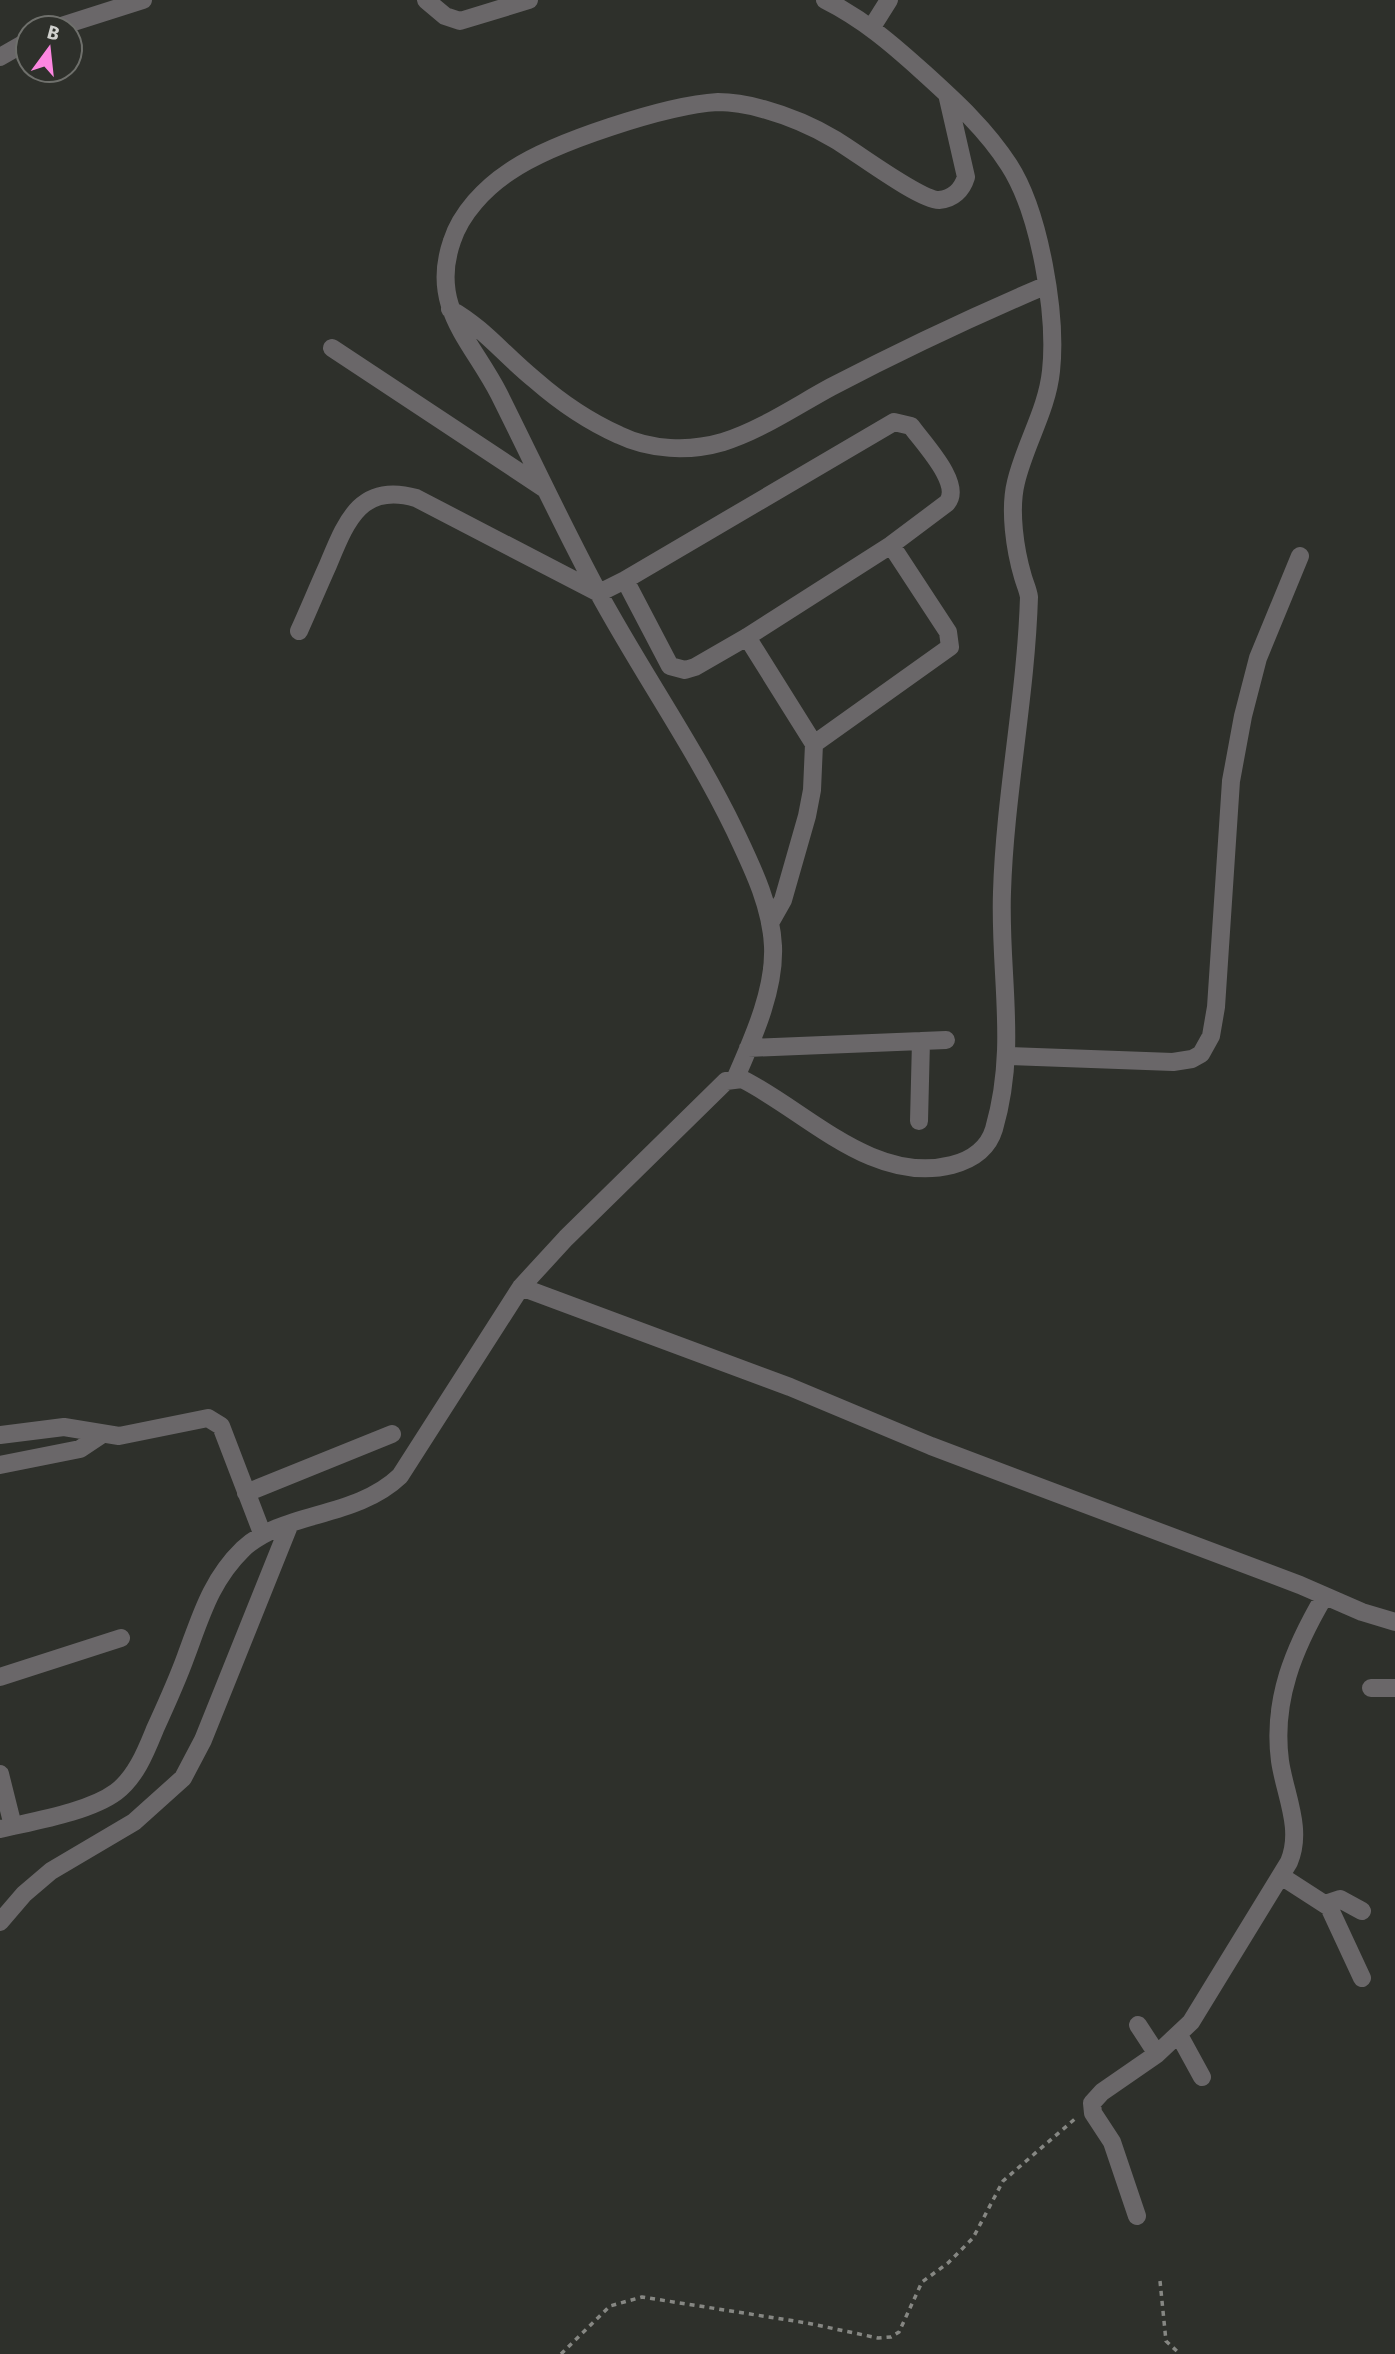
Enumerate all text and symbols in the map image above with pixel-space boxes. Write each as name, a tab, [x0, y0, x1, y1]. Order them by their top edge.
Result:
north arrow	[14, 14, 84, 84]
text: B	[45, 20, 62, 46]

